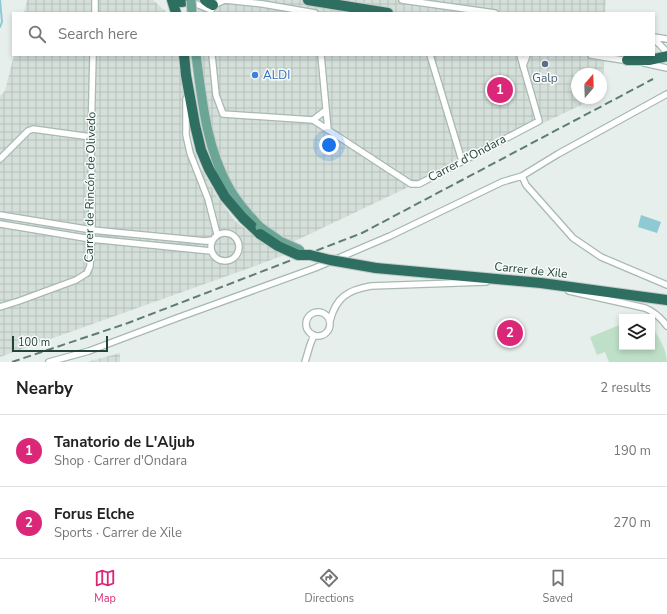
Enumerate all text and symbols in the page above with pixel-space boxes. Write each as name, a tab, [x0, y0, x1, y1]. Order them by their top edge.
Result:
search box	[12, 12, 655, 56]
icon: search	[26, 23, 48, 45]
text: Search here	[58, 24, 138, 44]
marker: Galp	[540, 59, 550, 69]
place label: ALDI	[263, 67, 290, 83]
north arrow	[571, 68, 607, 104]
marker: ALDI	[250, 70, 260, 80]
place label: Galp	[532, 70, 558, 86]
pin: 1	[487, 75, 513, 105]
street label: Carrer de Rincón de Olivedo	[81, 111, 99, 263]
street label: Carrer d'Ondara	[425, 131, 509, 185]
your location	[319, 135, 339, 155]
street label: Carrer de Xile	[494, 258, 568, 282]
map controls	[619, 314, 655, 350]
button: layers	[619, 314, 655, 350]
pin: 2	[497, 318, 523, 348]
scale bar	[12, 334, 108, 353]
text: 100 m	[18, 335, 50, 350]
text: Nearby	[16, 377, 73, 400]
text: 2 results	[600, 379, 651, 397]
text: Tanatorio de L'Aljub	[54, 432, 195, 452]
text: 1	[25, 442, 33, 460]
text: 190 m	[613, 442, 651, 460]
text: Shop · Carrer d'Ondara	[54, 452, 187, 470]
text: Forus Elche	[54, 504, 134, 524]
text: 2	[25, 514, 33, 532]
text: 270 m	[613, 514, 651, 532]
text: Sports · Carrer de Xile	[54, 524, 182, 542]
tab: Map	[94, 567, 116, 606]
tab: Directions	[304, 567, 354, 606]
tab: Saved	[542, 567, 573, 606]

